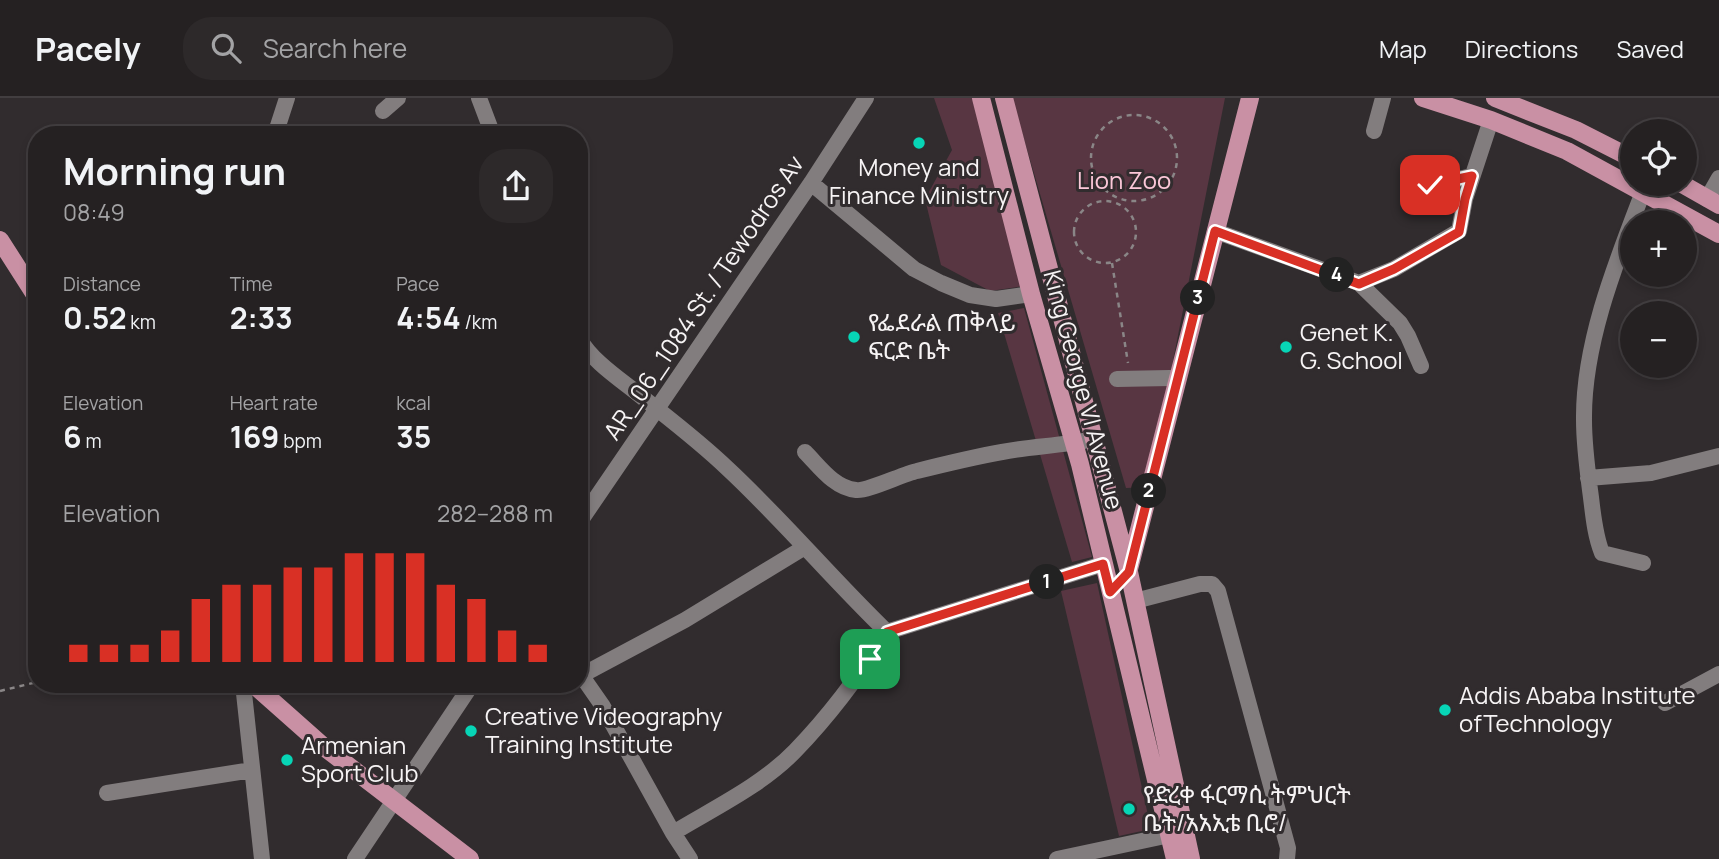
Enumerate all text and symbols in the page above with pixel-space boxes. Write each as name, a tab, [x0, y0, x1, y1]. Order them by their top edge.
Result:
search box	[183, 17, 673, 80]
text: Pacely	[35, 26, 141, 71]
icon: search	[207, 29, 245, 67]
text: Search here	[263, 30, 407, 66]
text: Map	[1379, 32, 1427, 65]
text: Directions	[1465, 32, 1578, 65]
text: Saved	[1616, 32, 1684, 65]
map controls	[1620, 119, 1697, 378]
button: locate	[1620, 119, 1697, 196]
marker: Money and Finance Ministry	[911, 135, 927, 151]
text: Morning run	[63, 144, 286, 196]
street label: AR_06_1084 St. / Tewodros Av	[595, 148, 811, 446]
button: share	[479, 149, 553, 223]
place label: Money and Finance Ministry	[829, 150, 1009, 211]
pin	[1400, 155, 1460, 215]
park label: Lion Zoo	[1077, 163, 1171, 196]
icon: check	[1411, 166, 1449, 204]
text: 08:49	[63, 196, 125, 228]
button: +	[1620, 210, 1697, 287]
pin: 4	[1320, 258, 1354, 292]
text: 4	[1331, 261, 1342, 287]
street label: King George VI Avenue	[1037, 266, 1132, 513]
text: Distance	[63, 271, 141, 297]
text: Time	[230, 271, 273, 297]
text: Pace	[396, 271, 439, 297]
pin: 3	[1180, 280, 1216, 316]
text: 3	[1192, 284, 1203, 310]
text: 0.52	[63, 297, 127, 338]
text: 2:33	[230, 297, 293, 338]
text: 4:54	[396, 297, 461, 338]
button: −	[1620, 301, 1697, 378]
place label: የፌደራል ጠቅላይ ፍርድ ቤት	[868, 305, 1016, 366]
text: km	[127, 309, 156, 335]
text: /km	[461, 309, 497, 335]
place label: Genet K. G. School	[1300, 315, 1403, 376]
marker: የፌደራል ጠቅላይ ፍርድ ቤት	[846, 329, 862, 345]
marker: Genet K. G. School	[1278, 339, 1294, 355]
text: Elevation	[63, 390, 143, 416]
text: Heart rate	[230, 390, 318, 416]
text: kcal	[396, 390, 431, 416]
text: 6	[63, 416, 82, 457]
text: 169	[230, 416, 279, 457]
text: 35	[396, 416, 431, 457]
text: m	[82, 428, 102, 454]
text: bpm	[279, 428, 322, 454]
pin: 2	[1132, 474, 1166, 508]
text: 2	[1143, 477, 1154, 503]
text: Elevation	[63, 497, 160, 529]
text: 282–288 m	[437, 497, 553, 529]
pin: 1	[1030, 564, 1064, 600]
text: 1	[1042, 568, 1051, 594]
pin	[840, 629, 900, 689]
icon: arrive	[851, 640, 889, 678]
place label: Addis Ababa Institute ofTechnology	[1459, 678, 1695, 739]
place label: Creative Videography Training Institute	[485, 699, 723, 760]
marker: Addis Ababa Institute ofTechnology	[1437, 702, 1453, 718]
marker: Creative Videography Training Institute	[463, 723, 479, 739]
place label: Armenian Sport Club	[301, 728, 419, 789]
marker: Armenian Sport Club	[279, 752, 295, 768]
place label: የድረቀ ፋርማሲ ትምህርት ቤት/አአኢቴ ቢሮ/	[1143, 777, 1351, 838]
marker: የድረቀ ፋርማሲ ትምህርት ቤት/አአኢቴ ቢሮ/	[1121, 801, 1137, 817]

